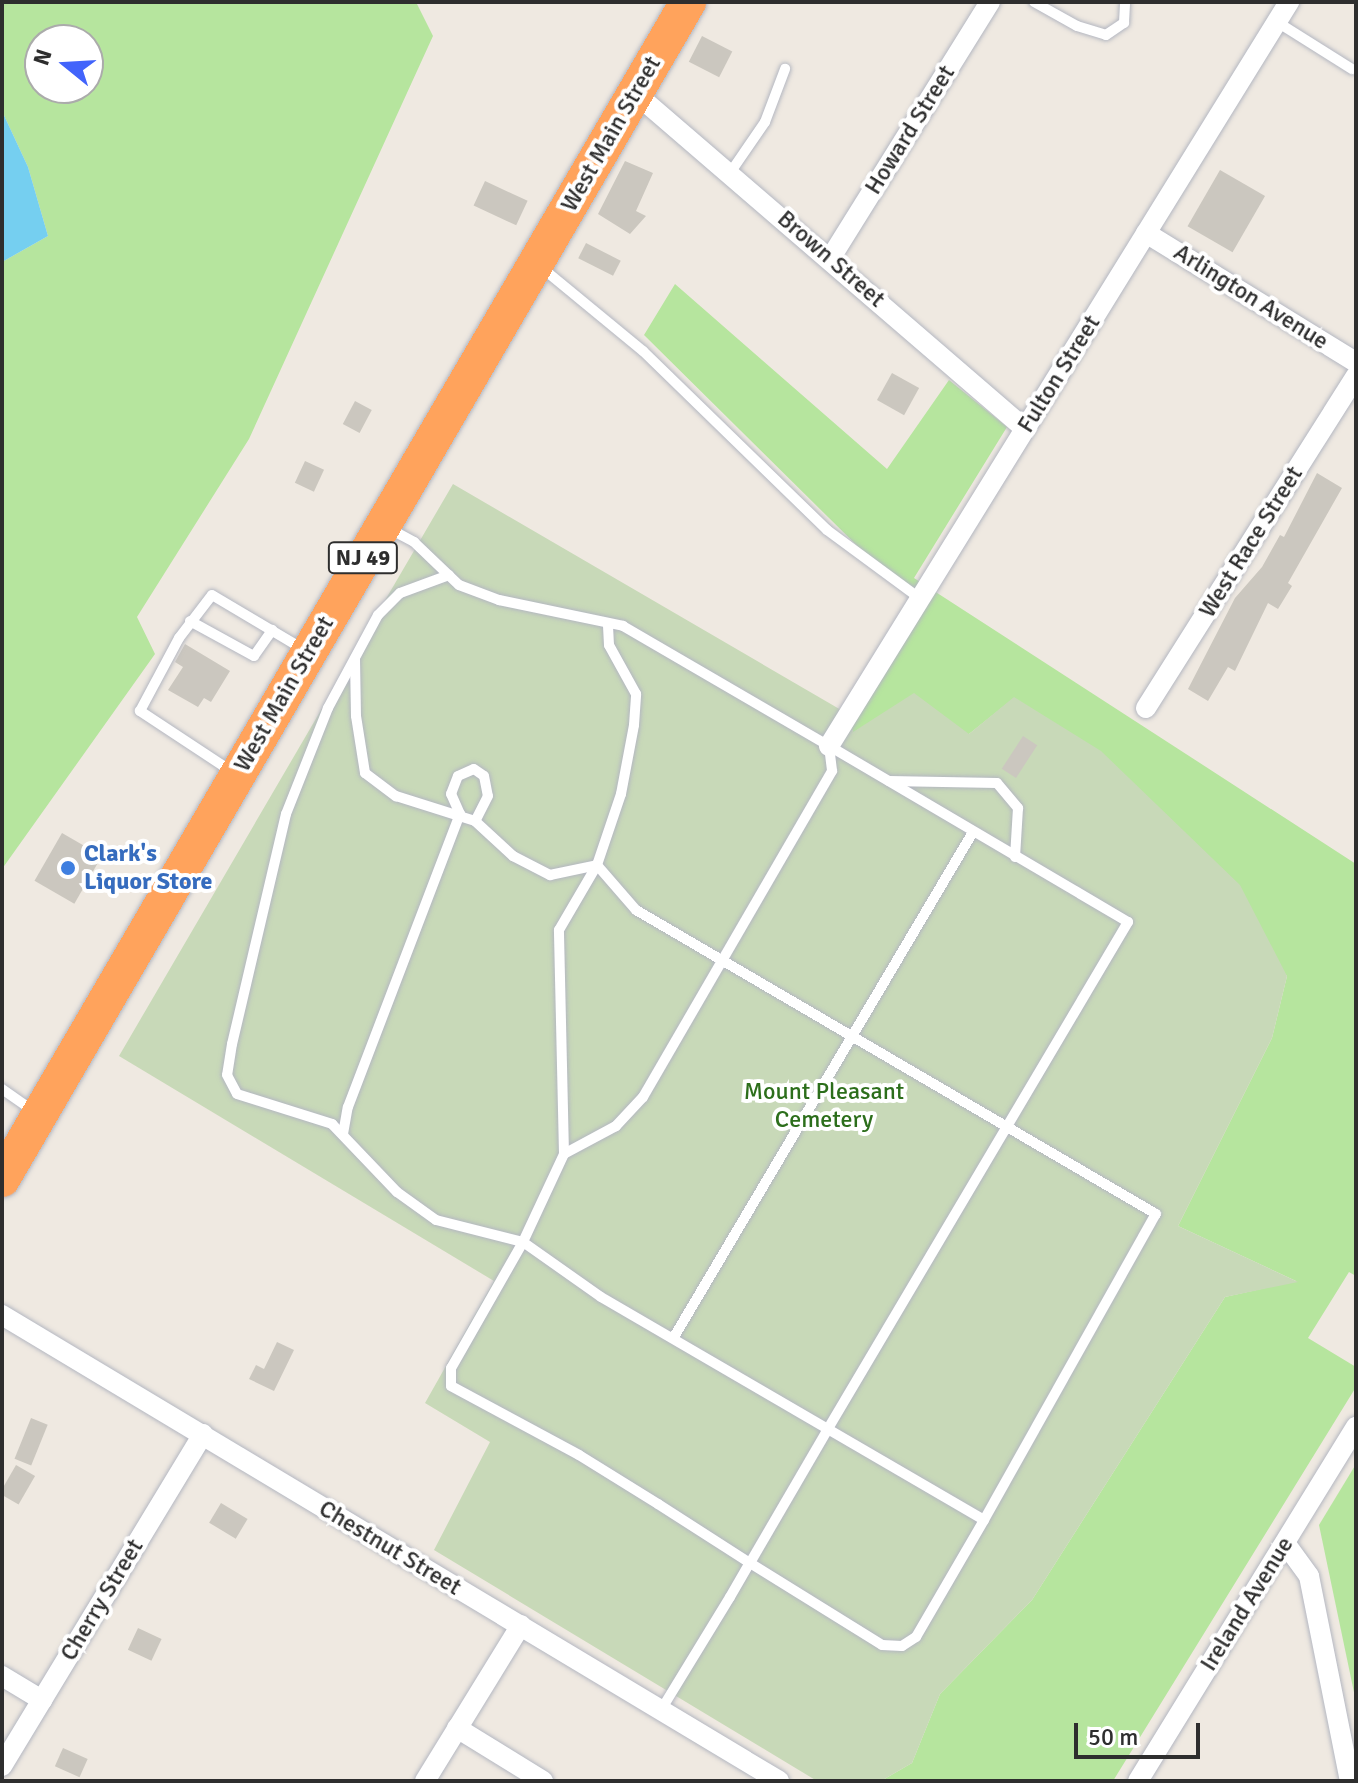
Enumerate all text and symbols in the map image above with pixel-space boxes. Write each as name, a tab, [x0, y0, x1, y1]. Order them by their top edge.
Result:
north arrow	[24, 24, 104, 104]
text: N	[27, 46, 58, 69]
street label: West Main Street	[555, 51, 667, 217]
street label: Howard Street	[859, 60, 961, 200]
street label: Brown Street	[771, 204, 891, 314]
street label: Arlington Avenue	[1168, 238, 1334, 356]
street label: Fulton Street	[1011, 310, 1107, 438]
street label: West Race Street	[1193, 461, 1309, 623]
road number: NJ 49	[327, 540, 399, 576]
street label: West Main Street	[228, 611, 340, 777]
place label: Clark's Liquor Store	[84, 840, 213, 896]
marker: Clark's Liquor Store	[59, 859, 77, 877]
park label: Mount Pleasant Cemetery	[744, 1078, 904, 1134]
street label: Chestnut Street	[314, 1494, 466, 1602]
street label: Ireland Avenue	[1194, 1532, 1300, 1676]
street label: Cherry Street	[54, 1534, 150, 1666]
scale bar	[1078, 1707, 1204, 1757]
text: 50 m	[1088, 1722, 1138, 1752]

